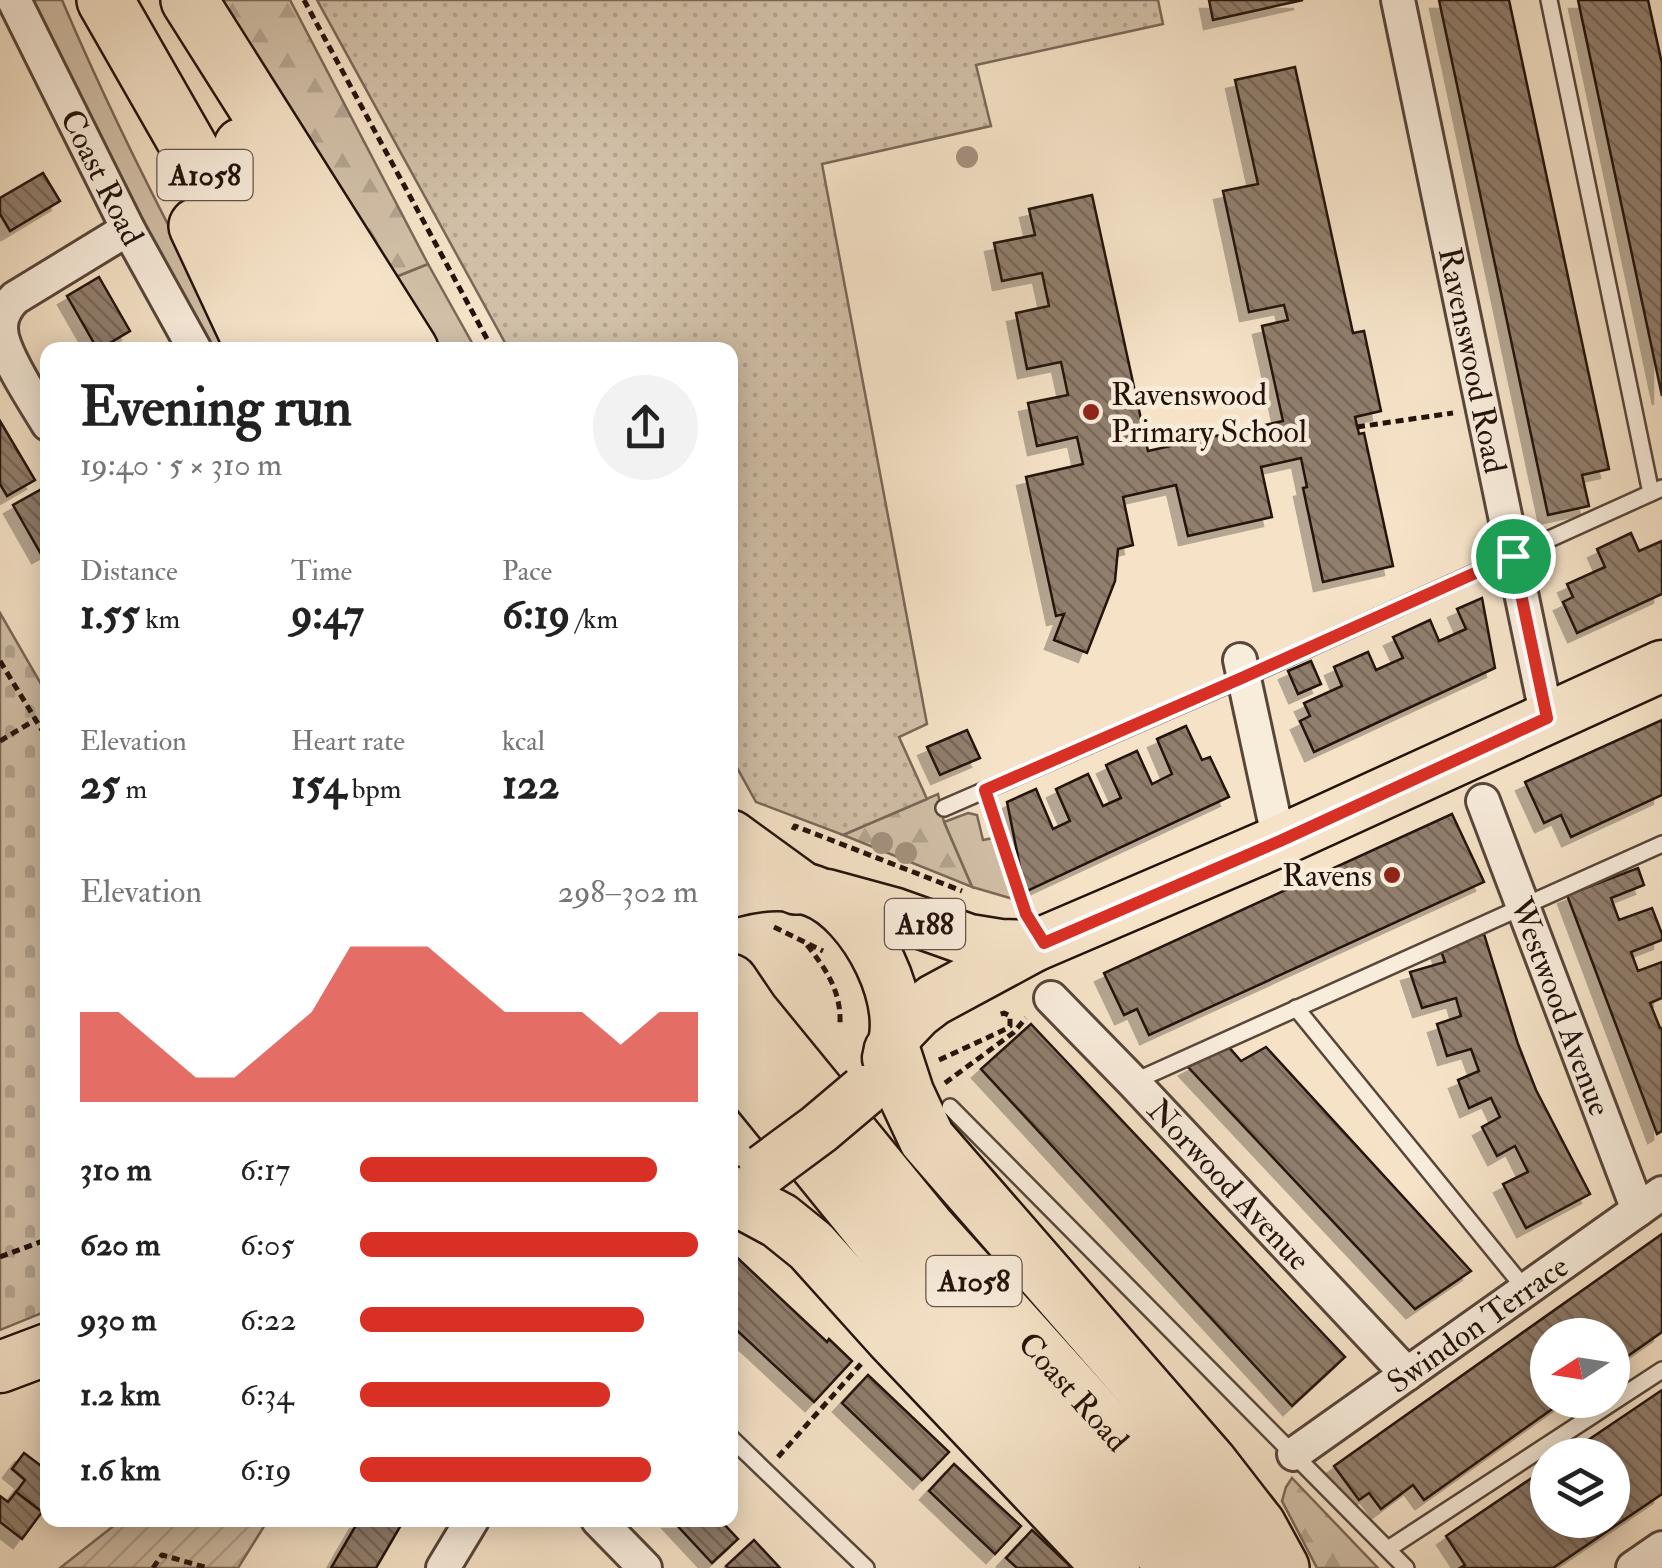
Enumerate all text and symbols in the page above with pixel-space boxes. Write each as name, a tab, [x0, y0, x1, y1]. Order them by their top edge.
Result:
street label: Coast Road	[51, 103, 152, 253]
road number: A1058	[158, 150, 252, 200]
street label: Ravenswood Road	[1429, 244, 1515, 477]
text: Evening run	[80, 373, 352, 442]
button: share	[593, 375, 698, 480]
place label: Ravenswood Primary School	[1111, 375, 1307, 452]
marker: Ravenswood Primary School	[1080, 401, 1102, 423]
text: 19:40 · 5 × 310 m	[80, 445, 282, 485]
pin	[1471, 514, 1556, 599]
icon: arrive	[1486, 529, 1541, 584]
text: Distance	[80, 554, 178, 589]
text: Time	[291, 554, 352, 589]
text: Pace	[502, 554, 552, 589]
text: 1.55	[80, 589, 139, 641]
text: 9:47	[291, 589, 364, 641]
text: 6:19	[502, 589, 570, 641]
text: km	[139, 602, 180, 637]
text: /km	[570, 602, 618, 637]
text: Elevation	[80, 724, 187, 759]
text: Heart rate	[291, 724, 405, 759]
text: kcal	[502, 724, 545, 759]
text: 25	[80, 759, 120, 811]
text: 154	[291, 759, 346, 811]
text: 122	[502, 759, 560, 811]
text: m	[120, 772, 147, 807]
text: bpm	[346, 772, 401, 807]
place label: Ravens	[1282, 856, 1372, 896]
marker: Ravens	[1381, 864, 1403, 886]
text: Elevation	[80, 872, 202, 912]
text: 298–302 m	[558, 872, 698, 912]
street label: Westwood Avenue	[1500, 892, 1619, 1122]
road number: A188	[885, 899, 965, 949]
street label: Norwood Avenue	[1138, 1091, 1319, 1279]
text: 310 m	[80, 1150, 151, 1190]
text: 6:17	[240, 1150, 290, 1190]
text: 620 m	[80, 1225, 160, 1265]
text: 6:05	[240, 1225, 295, 1265]
street label: Swindon Terrace	[1380, 1247, 1577, 1403]
road number: A1058	[926, 1256, 1022, 1306]
text: 930 m	[80, 1300, 157, 1340]
text: 6:22	[240, 1300, 296, 1340]
north arrow	[1530, 1318, 1630, 1418]
map controls	[1530, 1318, 1630, 1538]
street label: Coast Road	[1009, 1324, 1137, 1460]
text: 1.2 km	[80, 1375, 161, 1415]
text: 6:34	[240, 1375, 293, 1415]
button: layers	[1530, 1438, 1630, 1538]
text: 1.6 km	[80, 1450, 161, 1490]
text: 6:19	[240, 1450, 292, 1490]

